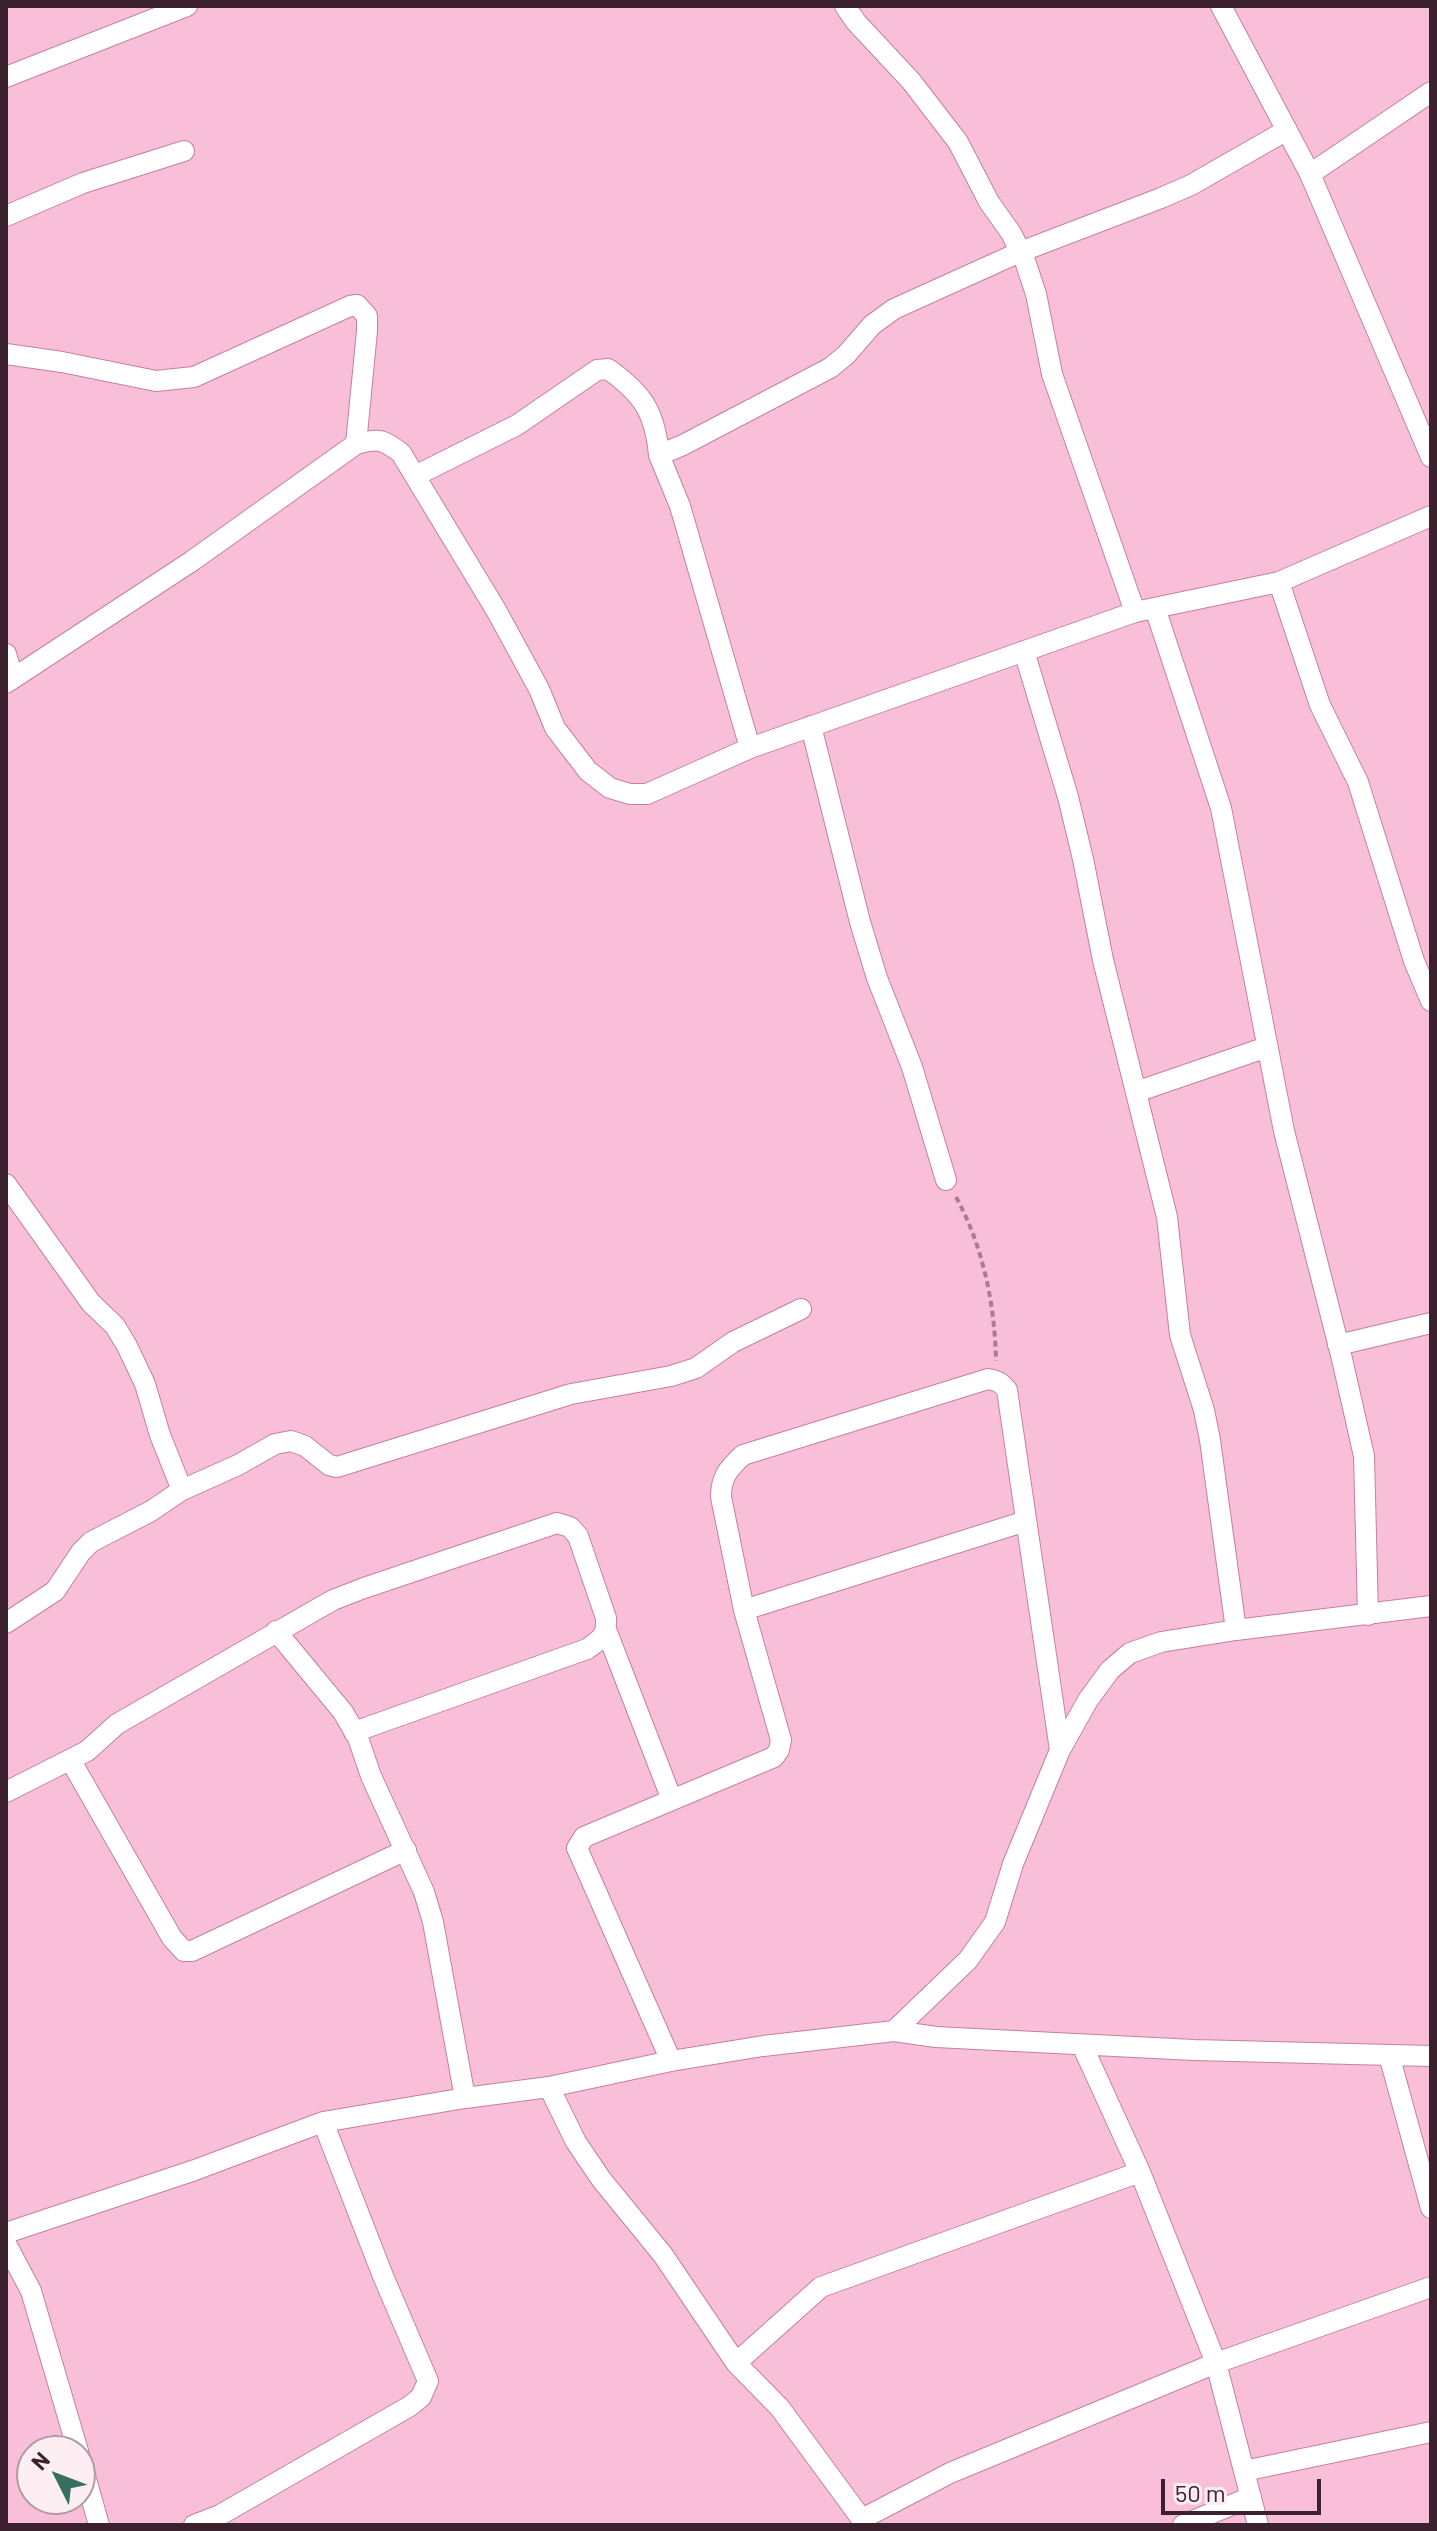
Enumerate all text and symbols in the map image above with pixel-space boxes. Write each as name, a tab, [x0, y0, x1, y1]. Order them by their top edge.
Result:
north arrow	[16, 2435, 96, 2515]
text: N	[25, 2446, 54, 2474]
scale bar	[1165, 2463, 1325, 2513]
text: 50 m	[1175, 2478, 1226, 2507]

